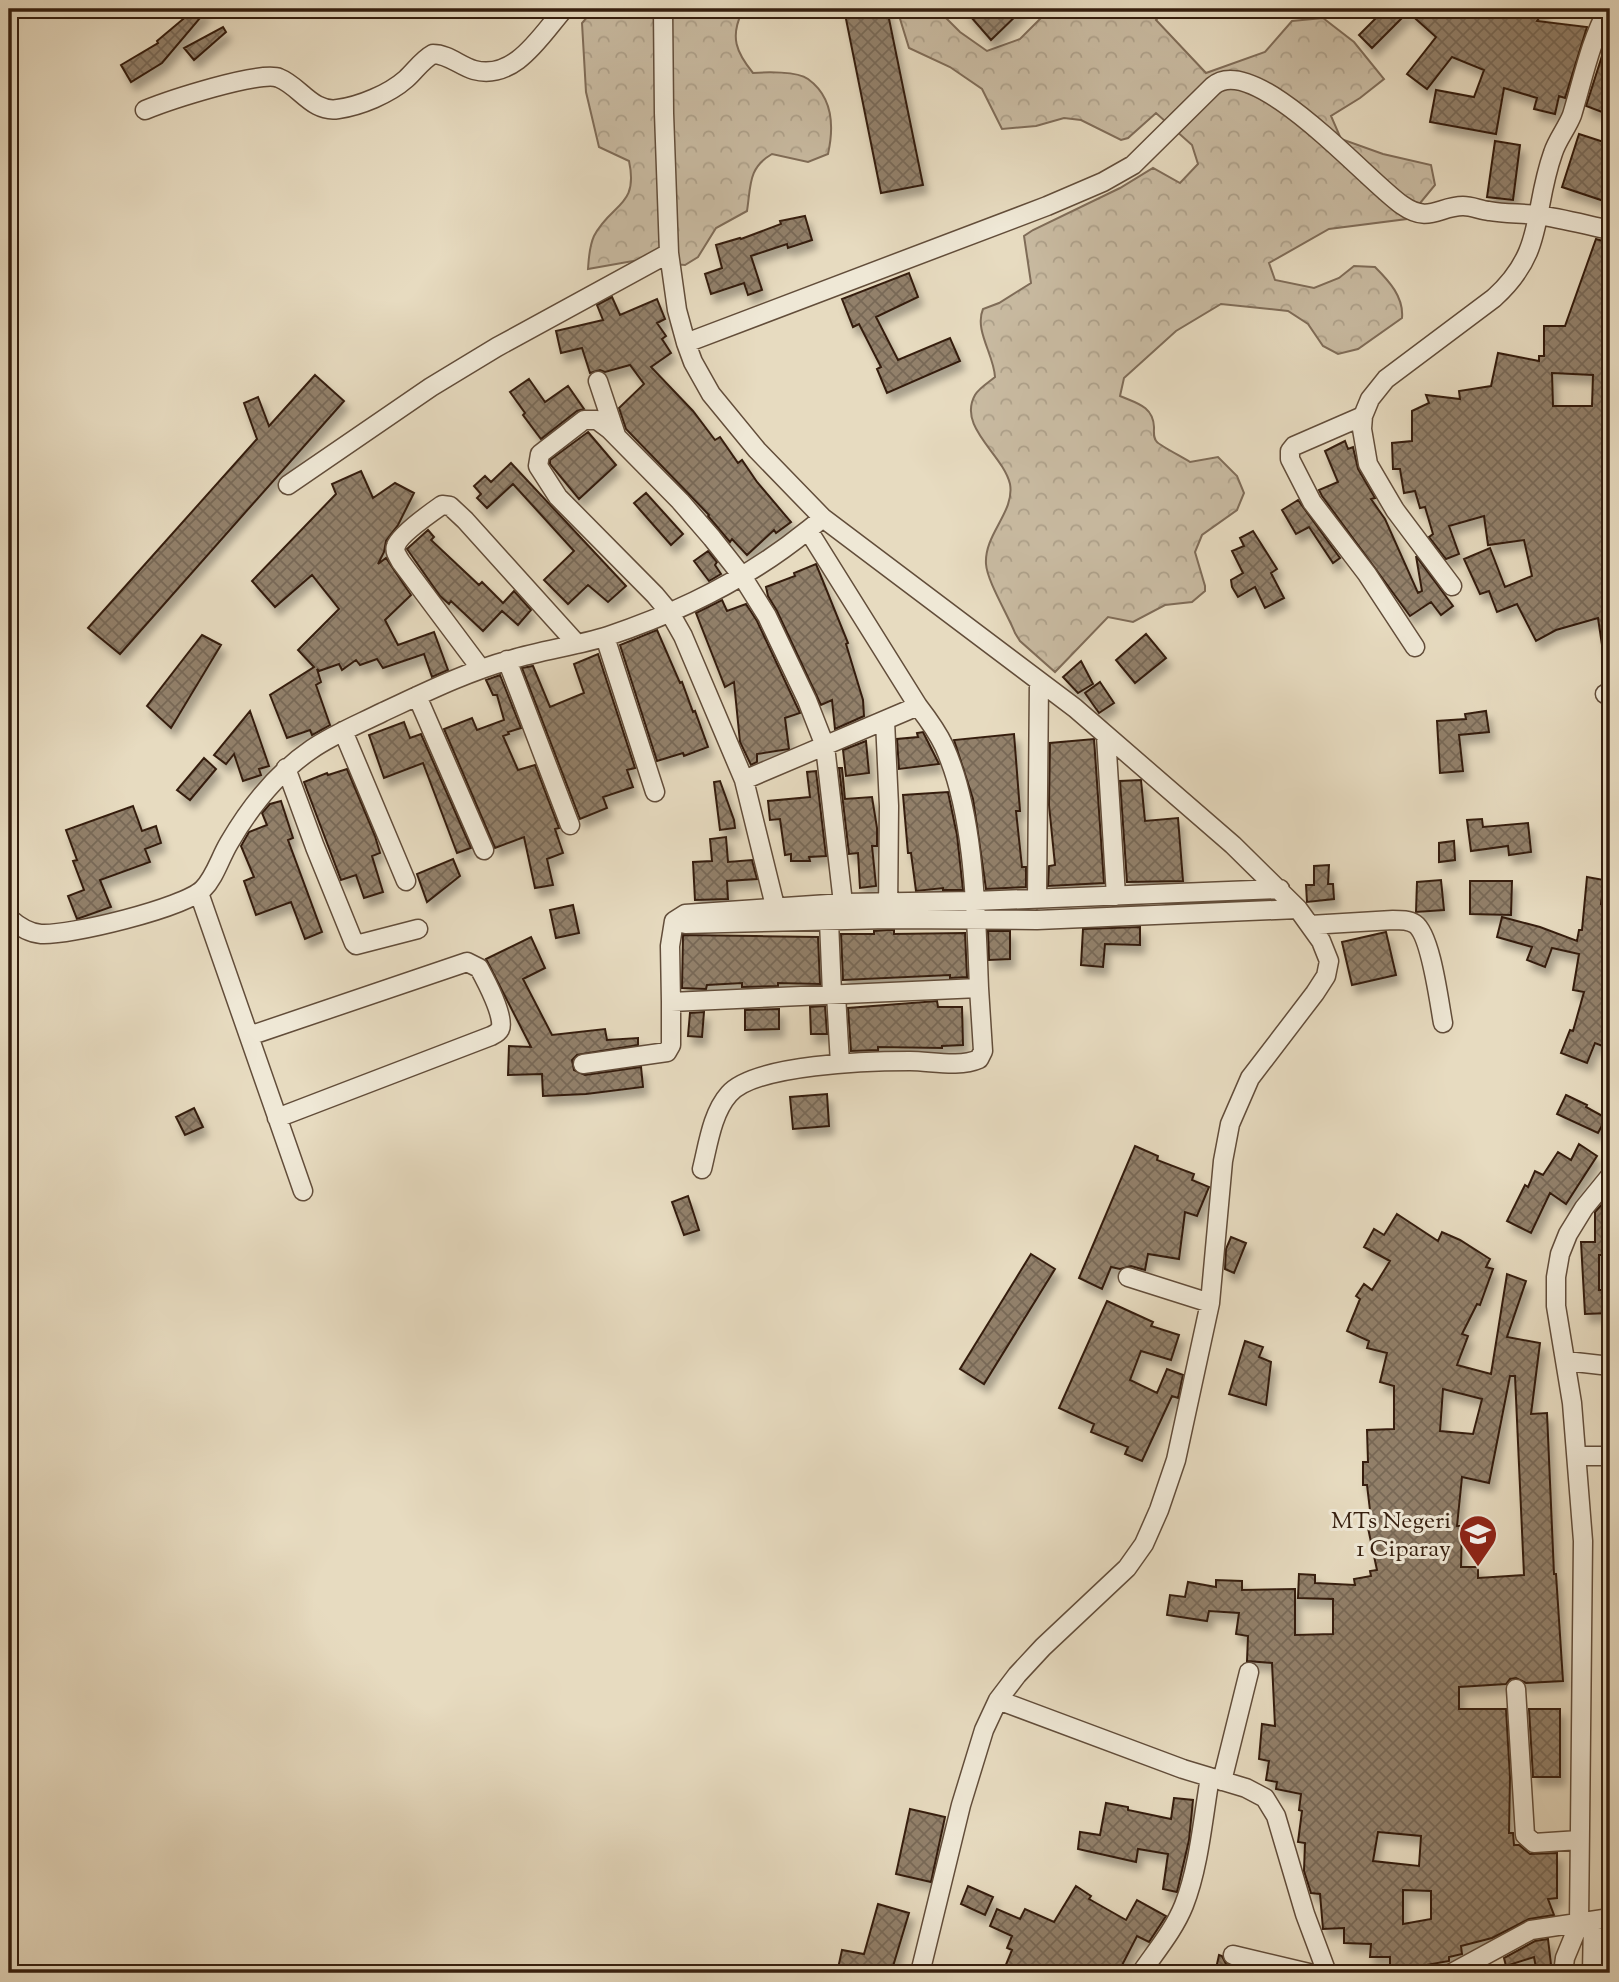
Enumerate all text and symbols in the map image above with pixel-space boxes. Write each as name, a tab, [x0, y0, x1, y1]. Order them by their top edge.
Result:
place label: MTs Negeri 1 Ciparay	[1331, 1505, 1451, 1567]
school or university icon: MTs Negeri 1 Ciparay	[1457, 1513, 1499, 1568]

